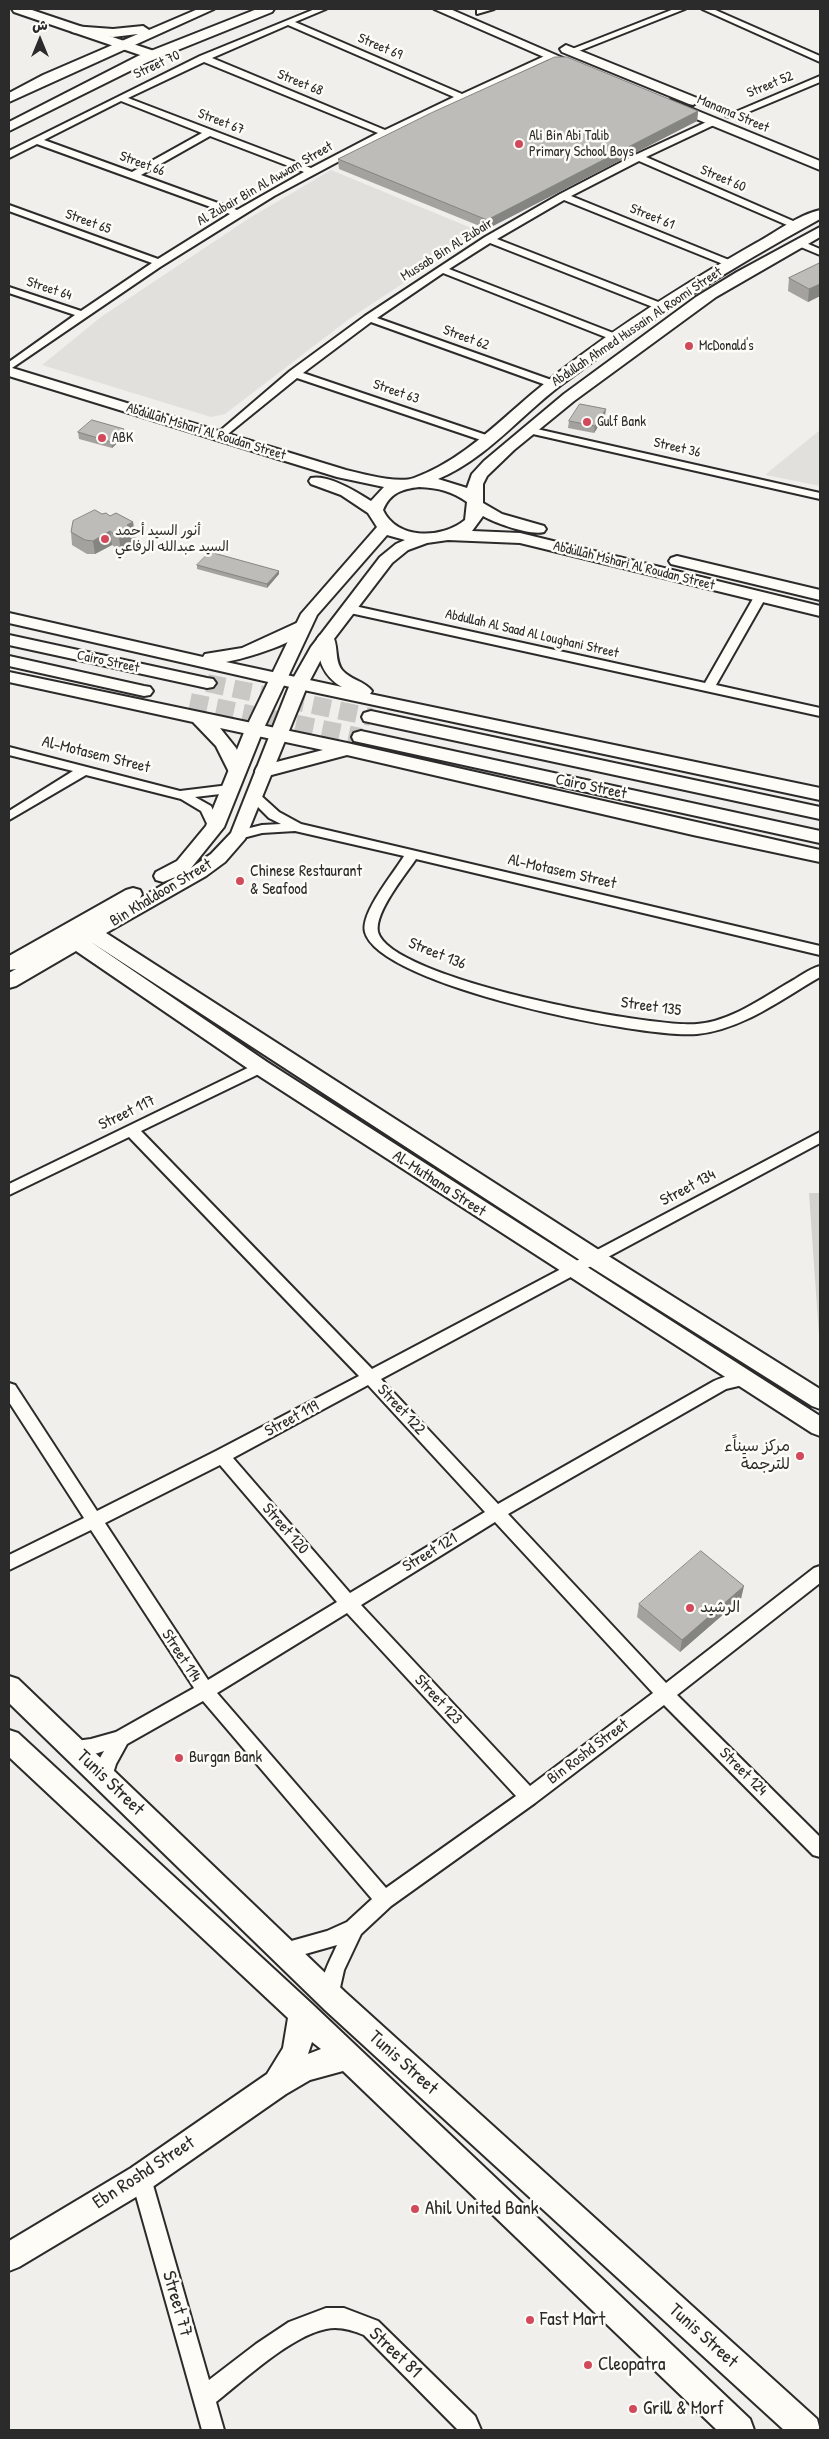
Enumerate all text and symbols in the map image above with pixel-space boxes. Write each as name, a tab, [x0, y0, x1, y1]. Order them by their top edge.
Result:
north arrow	[15, 15, 65, 65]
text: ش	[32, 15, 48, 34]
street label: Street 69	[355, 30, 405, 64]
street label: Street 70	[131, 47, 183, 83]
street label: Street 68	[275, 66, 325, 100]
street label: Street 52	[744, 68, 796, 102]
street label: Manama Street	[695, 91, 771, 137]
street label: Street 67	[195, 105, 247, 139]
place label: Ali Bin Abi Talib Primary School Boys	[529, 128, 634, 160]
street label: Al Zubair Bin Al Awwam Street	[194, 138, 336, 230]
marker: Ali Bin Abi Talib Primary School Boys	[513, 138, 525, 150]
street label: Street 66	[117, 148, 167, 180]
street label: Street 60	[698, 162, 748, 196]
street label: Street 61	[627, 201, 677, 233]
street label: Street 65	[63, 206, 113, 238]
street label: Mussab Bin Al Zubair	[398, 215, 496, 285]
street label: Abdullah Ahmed Hussain Al Roomi Street	[549, 264, 725, 390]
street label: Street 64	[24, 274, 74, 304]
street label: Street 62	[441, 322, 491, 354]
place label: McDonald's	[699, 338, 754, 354]
marker: McDonald's	[683, 340, 695, 352]
street label: Street 63	[371, 376, 421, 408]
street label: Abdullah Mshari Al Roudan Street	[124, 400, 288, 464]
place label: Gulf Bank	[597, 414, 646, 430]
marker: Gulf Bank	[581, 416, 593, 428]
place label: ABK	[112, 430, 133, 446]
marker: ABK	[96, 432, 108, 444]
street label: Street 36	[652, 434, 702, 462]
place label: أنور السيد أحمد السيد عبدالله الرفاعي	[115, 523, 229, 556]
marker: أنور السيد أحمد السيد عبدالله الرفاعي	[99, 533, 111, 545]
street label: Abdullah Mshari Al Roudan Street	[552, 538, 716, 594]
street label: Abdullah Al Saad Al Loughani Street	[444, 606, 620, 662]
street label: Cairo Street	[75, 647, 141, 677]
street label: Al-Motasem Street	[40, 732, 152, 778]
street label: Cairo Street	[554, 770, 628, 804]
street label: Al-Motasem Street	[506, 850, 618, 894]
street label: Bin Khaldoon Street	[107, 855, 215, 931]
place label: Chinese Restaurant & Seafood	[250, 862, 362, 900]
marker: Chinese Restaurant & Seafood	[234, 875, 246, 887]
street label: Street 136	[405, 934, 469, 974]
street label: Street 135	[620, 993, 682, 1021]
street label: Street 117	[96, 1091, 158, 1135]
street label: Al-Muthana Street	[389, 1147, 489, 1221]
street label: Street 134	[657, 1165, 719, 1211]
street label: Street 122	[373, 1381, 429, 1439]
street label: Street 119	[262, 1397, 322, 1441]
place label: مركز سيناًء للترجمة	[724, 1437, 790, 1475]
marker: مركز سيناًء للترجمة	[794, 1450, 806, 1462]
street label: Street 120	[258, 1500, 312, 1558]
street label: Street 121	[399, 1529, 461, 1577]
place label: الرشيد	[700, 1598, 740, 1618]
marker: الرشيد	[684, 1602, 696, 1614]
street label: Street 114	[157, 1626, 205, 1686]
street label: Street 123	[410, 1671, 466, 1729]
street label: Bin Roshd Street	[544, 1715, 632, 1789]
street label: Street 124	[715, 1744, 771, 1800]
street label: Tunis Street	[71, 1745, 149, 1821]
place label: Burgan Bank	[189, 1748, 262, 1768]
marker: Burgan Bank	[173, 1752, 185, 1764]
street label: Tunis Street	[364, 2026, 442, 2100]
street label: Ebn Roshd Street	[89, 2132, 199, 2214]
place label: Ahil United Bank	[425, 2198, 539, 2220]
marker: Ahil United Bank	[409, 2203, 421, 2215]
street label: Street 77	[157, 2268, 197, 2340]
street label: Tunis Street	[664, 2299, 742, 2373]
place label: Fast Mart	[540, 2309, 605, 2331]
marker: Fast Mart	[524, 2314, 536, 2326]
street label: Street 81	[364, 2323, 426, 2383]
place label: Cleopatra	[598, 2354, 666, 2376]
marker: Cleopatra	[582, 2359, 594, 2371]
place label: Grill & Morf	[643, 2398, 724, 2420]
marker: Grill & Morf	[627, 2403, 639, 2415]

